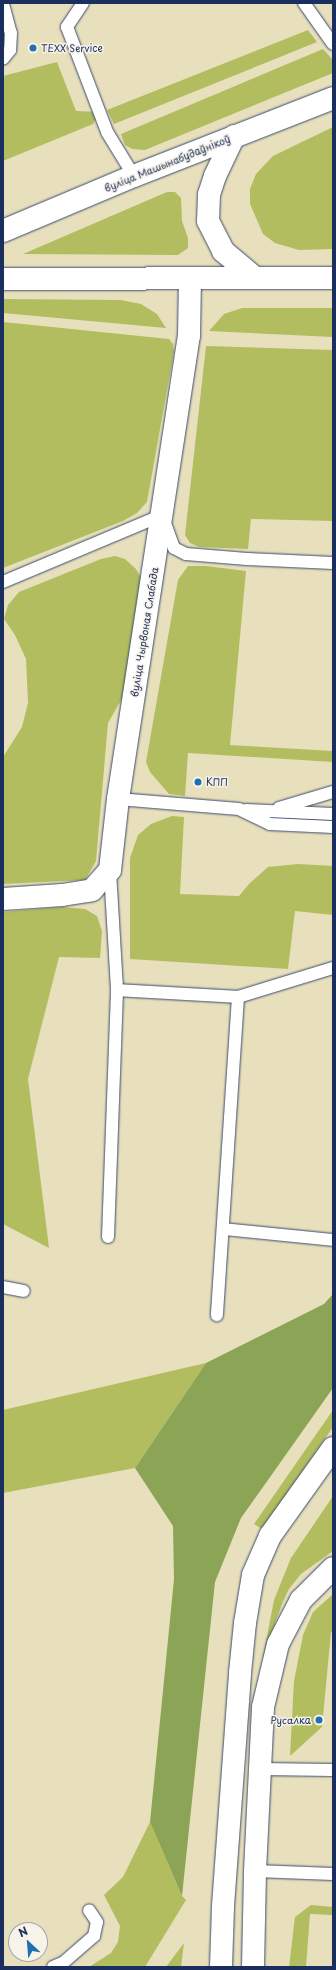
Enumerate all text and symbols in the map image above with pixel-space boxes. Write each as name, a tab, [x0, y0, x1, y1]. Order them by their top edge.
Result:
place label: TEXX Service	[41, 42, 104, 54]
marker: TEXX Service	[28, 43, 38, 53]
street label: вуліца Машынабудаўнікоў	[102, 132, 232, 194]
street label: вуліца Чырвоная Слабада	[128, 566, 160, 698]
place label: КПП	[206, 776, 228, 788]
marker: КПП	[193, 777, 203, 787]
place label: Русалка	[271, 1714, 311, 1726]
marker: Русалка	[314, 1715, 324, 1725]
north arrow	[8, 1922, 48, 1962]
text: N	[15, 1922, 31, 1941]

